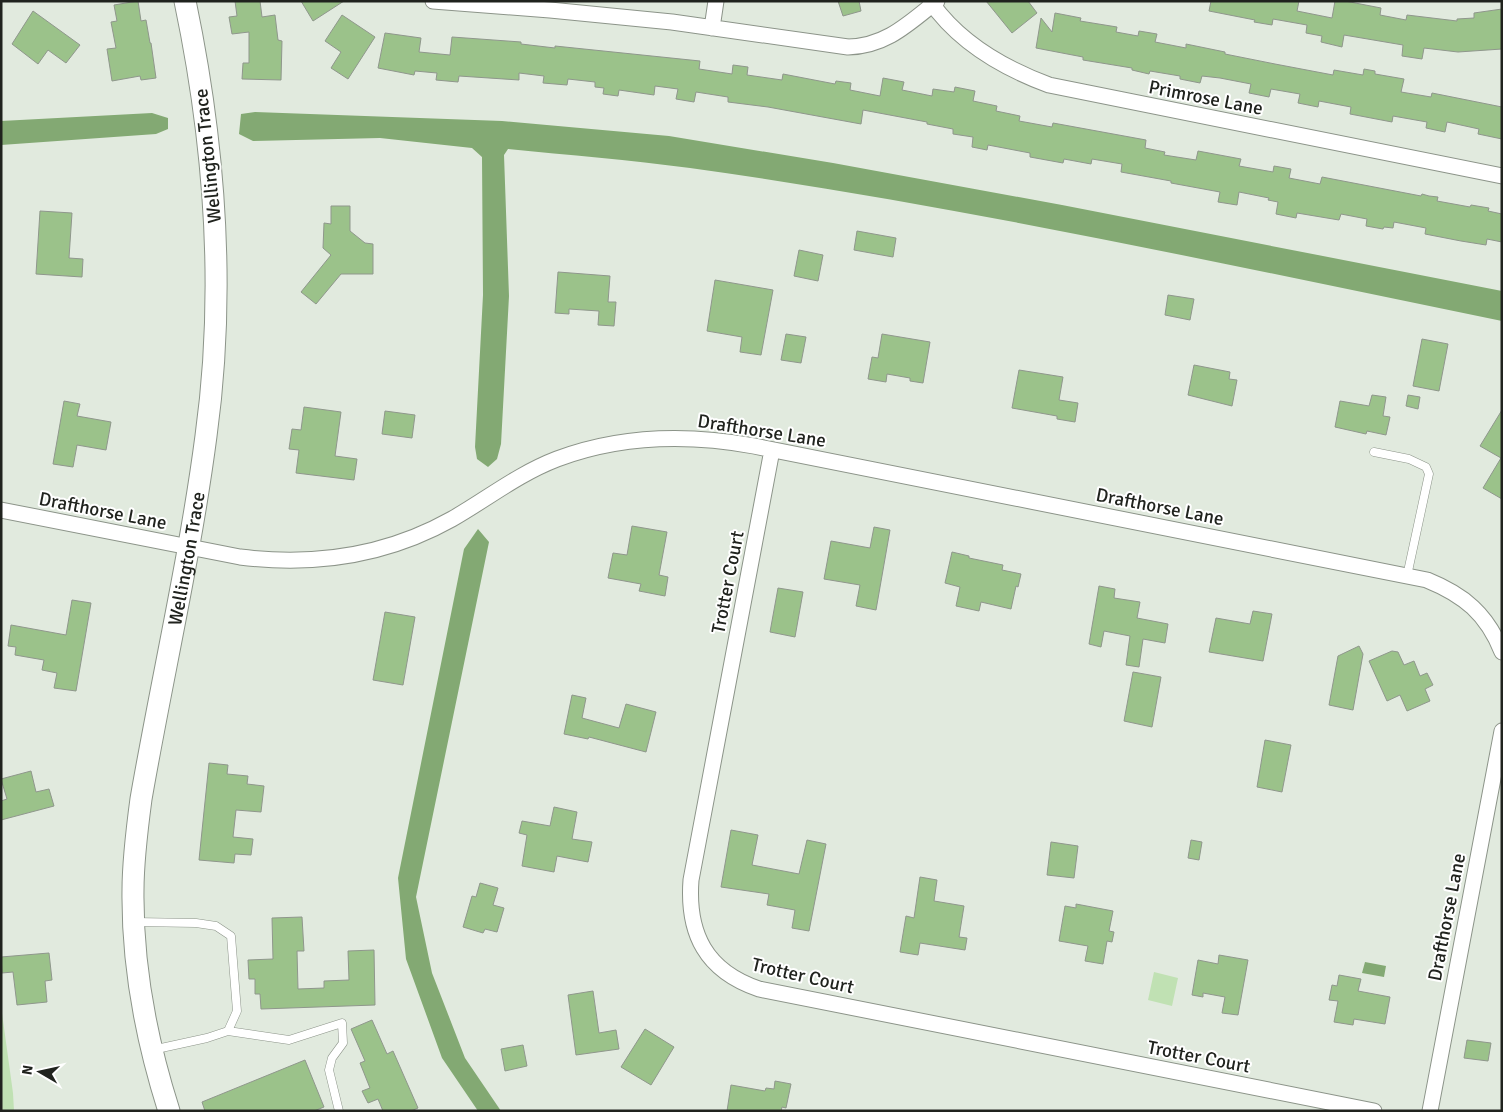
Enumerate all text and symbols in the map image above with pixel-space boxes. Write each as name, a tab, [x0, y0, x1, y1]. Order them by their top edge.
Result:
street label: Primrose Lane	[1147, 75, 1265, 121]
street label: Wellington Trace	[189, 87, 227, 224]
street label: Drafthorse Lane	[696, 409, 828, 453]
street label: Drafthorse Lane	[1094, 483, 1226, 531]
street label: Drafthorse Lane	[37, 487, 169, 535]
street label: Wellington Trace	[163, 490, 211, 628]
street label: Trotter Court	[706, 528, 750, 636]
street label: Drafthorse Lane	[1423, 851, 1471, 983]
street label: Trotter Court	[749, 953, 857, 999]
street label: Trotter Court	[1145, 1035, 1253, 1079]
north arrow	[15, 1047, 65, 1097]
text: N	[18, 1064, 37, 1076]

